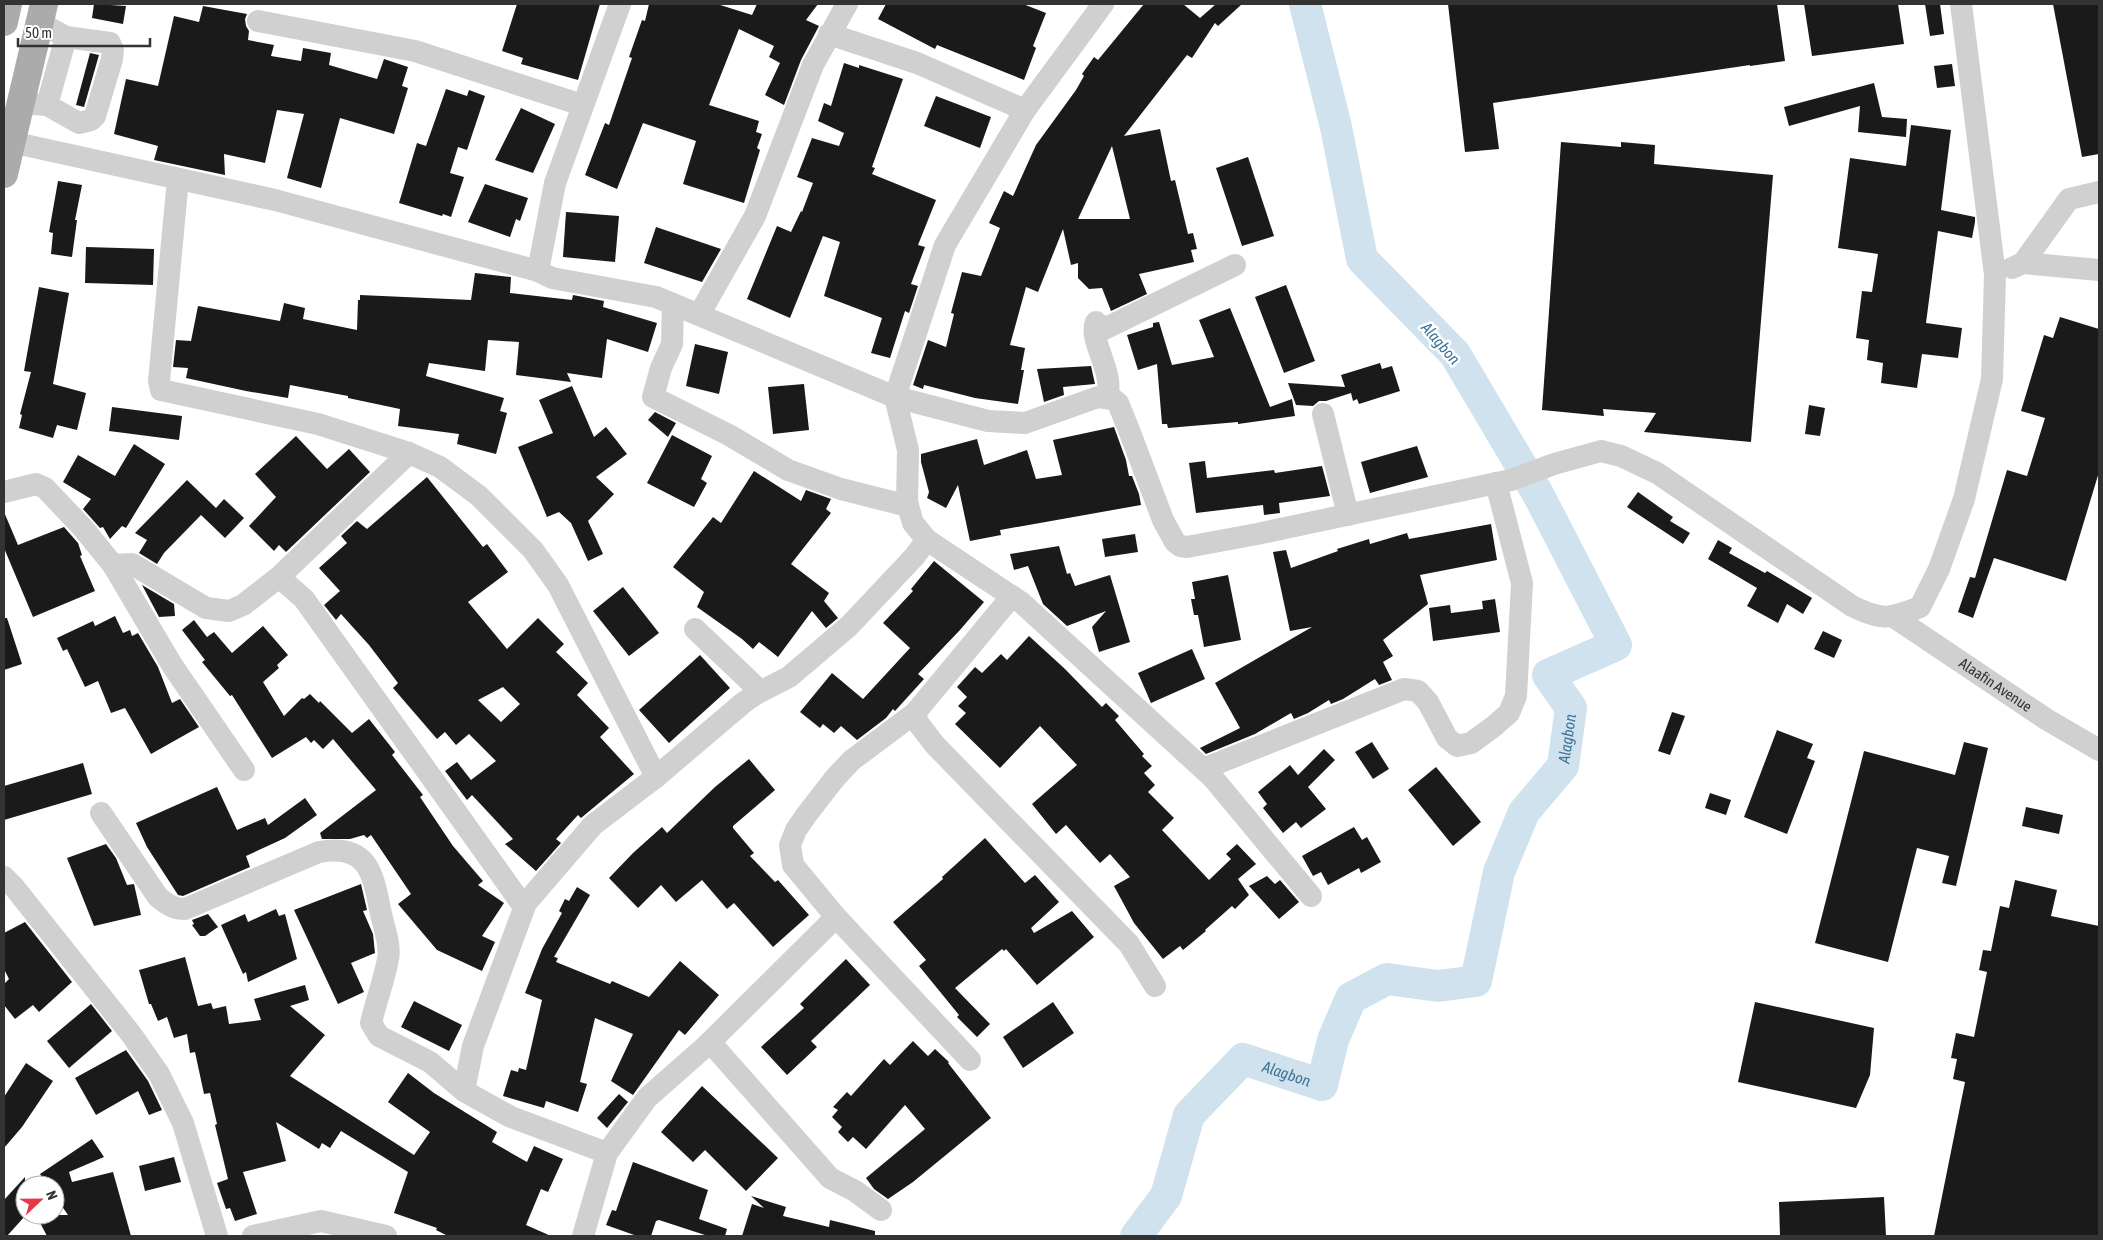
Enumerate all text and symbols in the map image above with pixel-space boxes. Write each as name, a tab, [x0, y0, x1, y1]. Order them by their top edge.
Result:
scale bar	[18, 15, 150, 47]
text: 50 m	[25, 24, 52, 41]
water label: Alagbon	[1416, 318, 1464, 368]
street label: Alaafin Avenue	[1956, 654, 2035, 715]
water label: Alagbon	[1554, 713, 1579, 766]
water label: Alagbon	[1259, 1057, 1313, 1090]
north arrow	[15, 1175, 65, 1225]
text: N	[43, 1188, 61, 1202]

